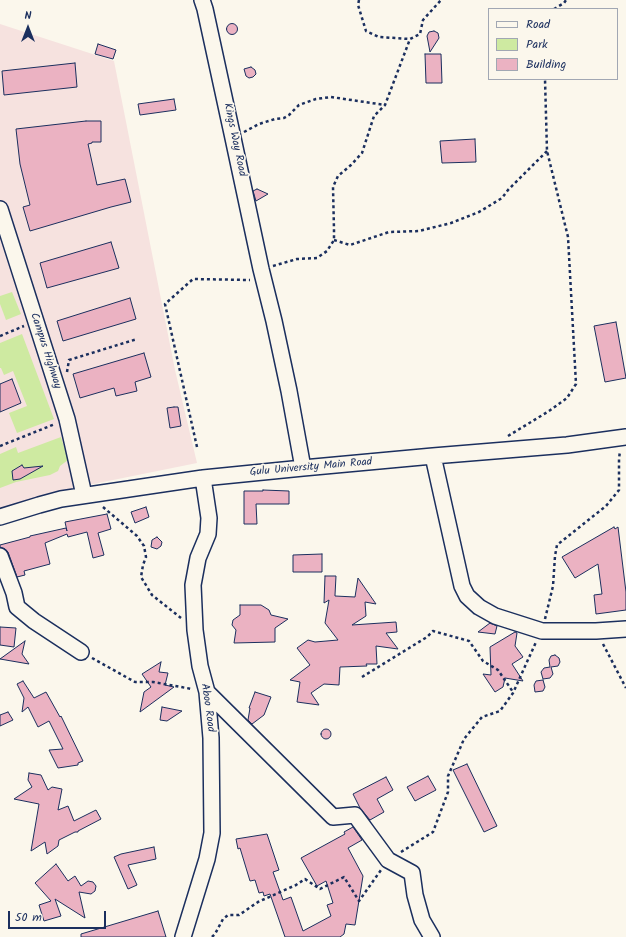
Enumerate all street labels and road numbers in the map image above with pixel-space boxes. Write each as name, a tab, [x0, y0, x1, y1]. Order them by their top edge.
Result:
street label: Kings Way Road	[220, 102, 248, 178]
street label: Campus Highway	[27, 311, 63, 391]
street label: Gulu University Main Road	[249, 456, 373, 480]
street label: Aboo Road	[197, 683, 217, 733]

